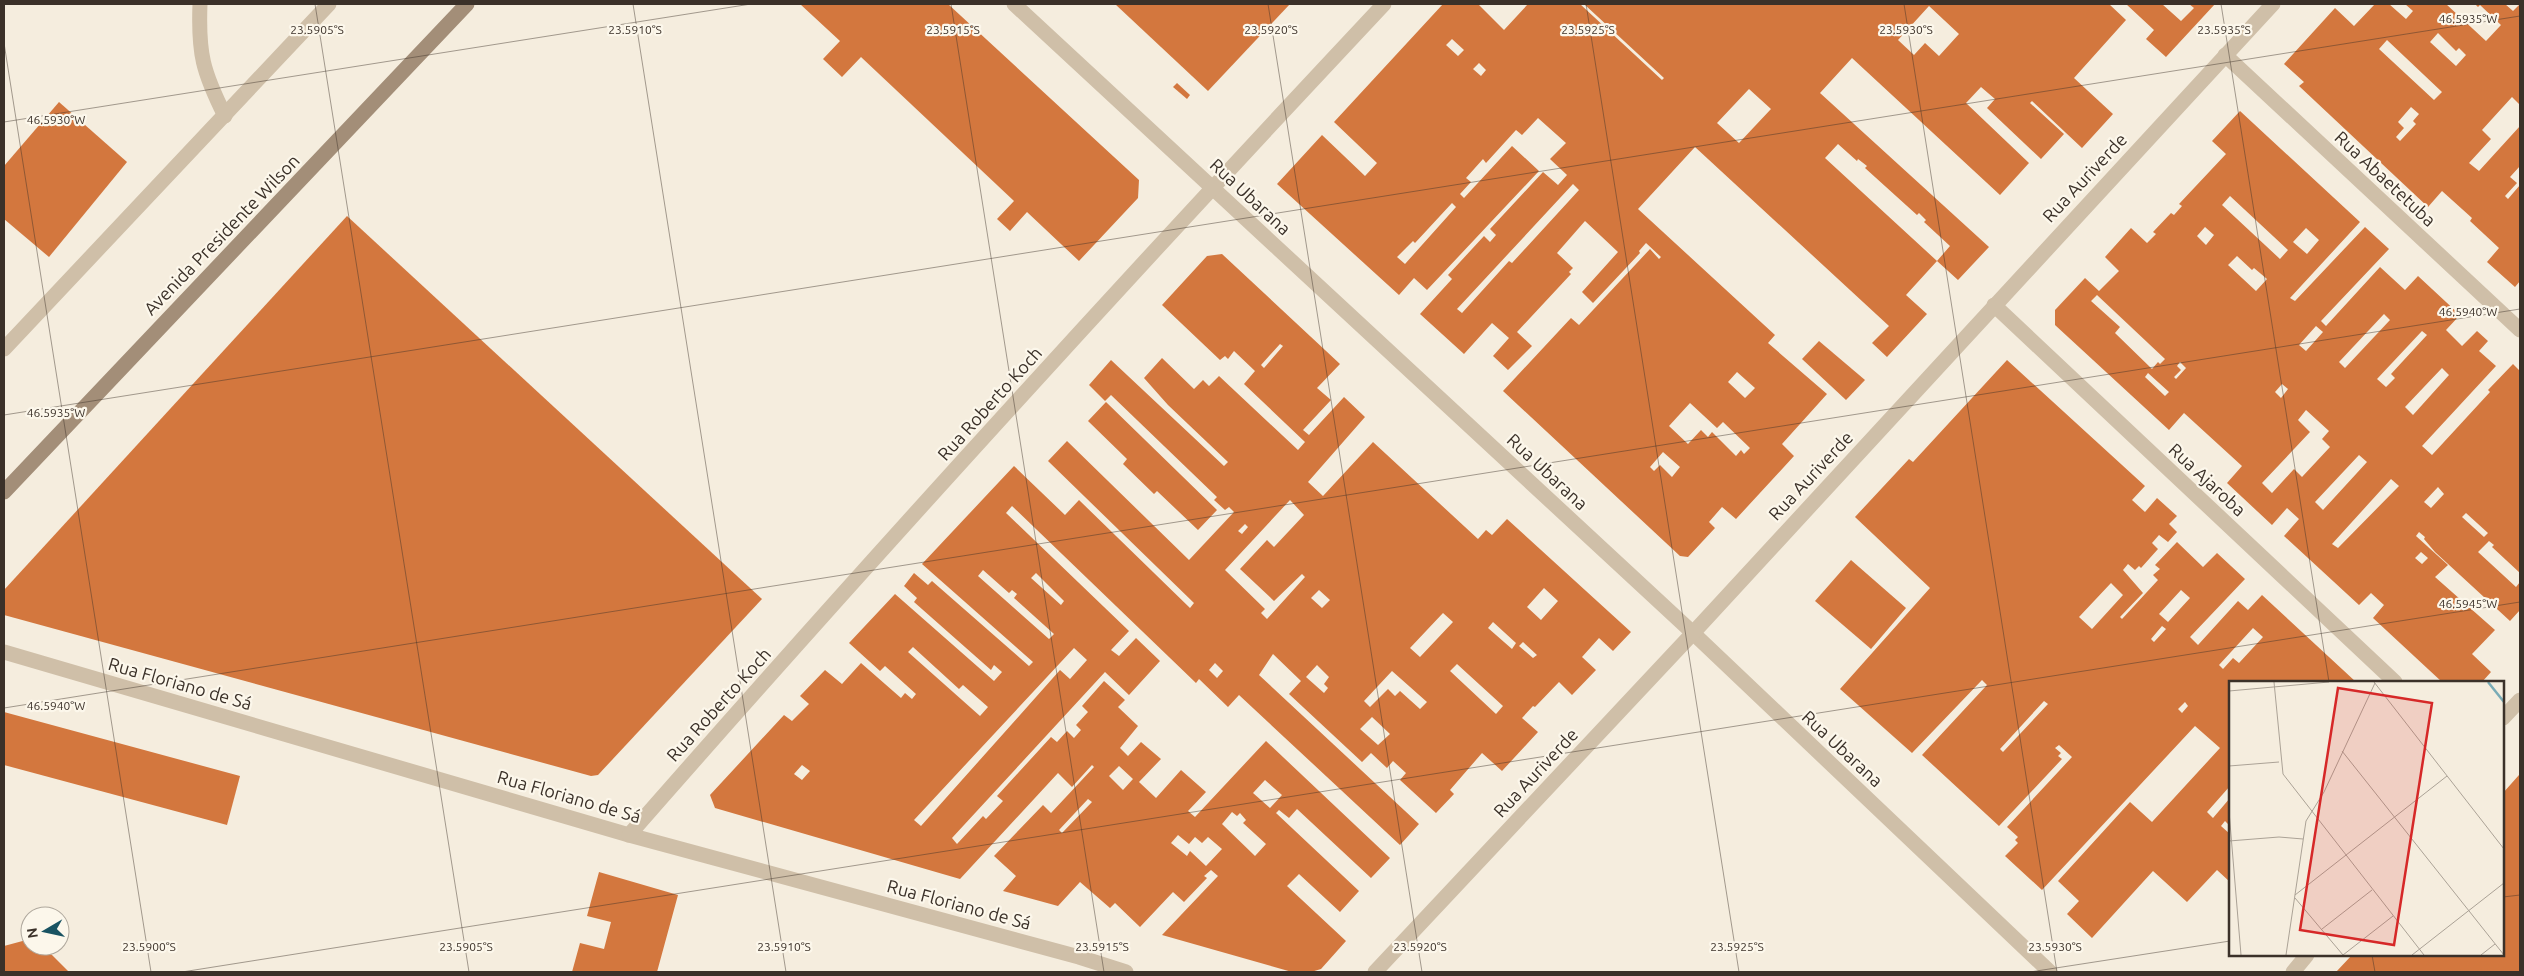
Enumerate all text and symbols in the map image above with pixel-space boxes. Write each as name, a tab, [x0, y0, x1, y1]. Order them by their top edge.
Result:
text: 46.5935°W	[2439, 12, 2497, 25]
text: 23.5905°S	[290, 23, 344, 36]
text: 23.5910°S	[608, 23, 662, 36]
text: 23.5915°S	[926, 23, 980, 36]
text: 23.5920°S	[1244, 23, 1298, 36]
text: 23.5925°S	[1561, 23, 1615, 36]
text: 23.5930°S	[1879, 23, 1933, 36]
text: 23.5935°S	[2197, 23, 2251, 36]
text: 46.5930°W	[27, 113, 85, 126]
street label: Rua Abaetetuba	[2331, 126, 2440, 230]
street label: Rua Auriverde	[2038, 129, 2130, 226]
street label: Avenida Presidente Wilson	[139, 150, 303, 319]
street label: Rua Ubarana	[1206, 154, 1295, 239]
text: 46.5940°W	[2439, 305, 2497, 318]
street label: Rua Roberto Koch	[933, 343, 1045, 464]
text: 46.5935°W	[27, 406, 85, 419]
street label: Rua Auriverde	[1764, 427, 1856, 524]
street label: Rua Ubarana	[1503, 429, 1592, 514]
street label: Rua Ajaroba	[2165, 439, 2250, 520]
text: 46.5945°W	[2439, 597, 2497, 610]
street label: Rua Roberto Koch	[662, 644, 774, 765]
street label: Rua Floriano de Sá	[106, 653, 254, 713]
inset map	[2229, 681, 2504, 956]
text: 46.5940°W	[27, 699, 85, 712]
street label: Rua Ubarana	[1798, 706, 1887, 791]
street label: Rua Auriverde	[1489, 724, 1581, 821]
street label: Rua Floriano de Sá	[495, 766, 643, 826]
street label: Rua Floriano de Sá	[885, 875, 1033, 933]
north arrow	[20, 906, 70, 956]
text: N	[23, 927, 41, 939]
text: 23.5900°S	[122, 940, 176, 953]
text: 23.5905°S	[439, 940, 493, 953]
text: 23.5910°S	[757, 940, 811, 953]
text: 23.5915°S	[1075, 940, 1129, 953]
text: 23.5920°S	[1393, 940, 1447, 953]
text: 23.5925°S	[1710, 940, 1764, 953]
text: 23.5930°S	[2028, 940, 2082, 953]

